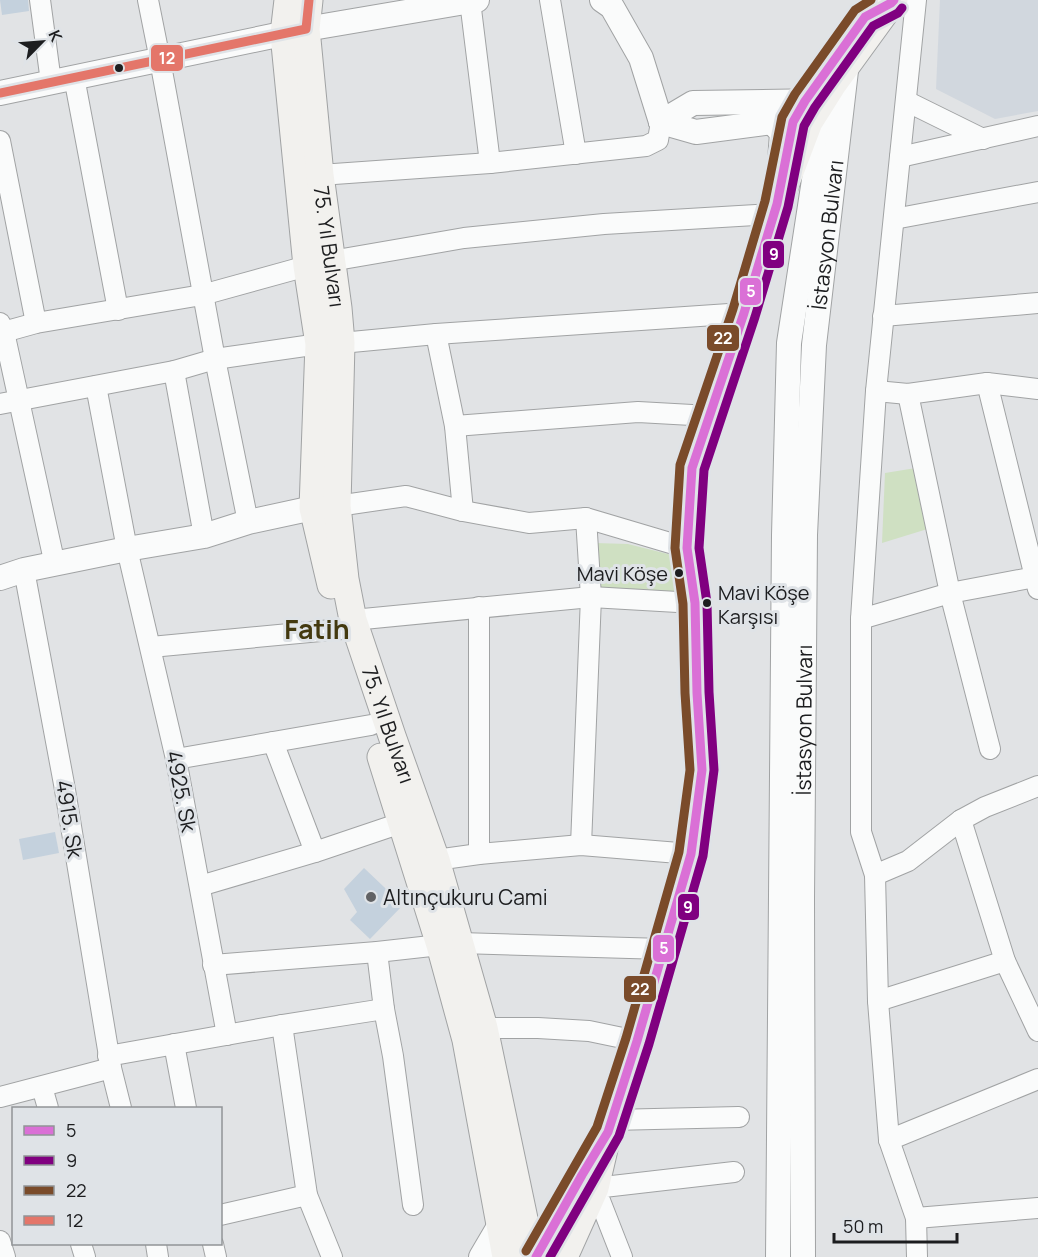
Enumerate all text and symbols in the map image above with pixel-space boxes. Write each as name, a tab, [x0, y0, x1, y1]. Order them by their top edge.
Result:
north arrow	[12, 12, 72, 72]
text: K	[43, 26, 68, 46]
line badge: 12	[150, 44, 184, 72]
text: 12	[159, 47, 175, 69]
unlabelled marker	[113, 62, 125, 74]
street label: İstasyon Bulvarı	[804, 158, 849, 312]
street label: 75. Yıl Bulvarı	[308, 184, 352, 309]
line badge: 9	[762, 240, 785, 269]
text: 9	[769, 243, 779, 265]
line badge: 5	[739, 277, 762, 306]
text: 5	[746, 280, 756, 302]
line badge: 22	[706, 324, 740, 352]
text: 22	[713, 327, 733, 349]
place label: Mavi Köşe	[577, 560, 668, 587]
marker: Mavi Köşe	[673, 567, 685, 579]
place label: Mavi Köşe Karşısı	[718, 579, 809, 630]
marker: Mavi Köşe Karşısı	[701, 597, 713, 609]
district label: Fatih	[284, 610, 350, 647]
street label: İstasyon Bulvarı	[789, 644, 818, 796]
street label: 75. Yıl Bulvarı	[355, 662, 422, 787]
street label: 4925. Sk	[160, 748, 204, 835]
street label: 4915. Sk	[50, 778, 90, 860]
place label: Altınçukuru Cami	[383, 883, 548, 911]
marker: Altınçukuru Cami	[364, 890, 378, 904]
line badge: 9	[677, 893, 700, 921]
text: 9	[683, 896, 693, 918]
line badge: 5	[652, 934, 675, 963]
text: 5	[659, 937, 669, 959]
line badge: 22	[623, 975, 657, 1003]
text: 22	[630, 978, 650, 1000]
legend	[12, 1107, 222, 1245]
text: 5	[66, 1118, 76, 1142]
text: 9	[66, 1148, 77, 1172]
text: 22	[66, 1178, 87, 1202]
scale bar	[834, 1206, 957, 1244]
text: 12	[66, 1208, 83, 1232]
text: 50 m	[843, 1214, 883, 1238]

